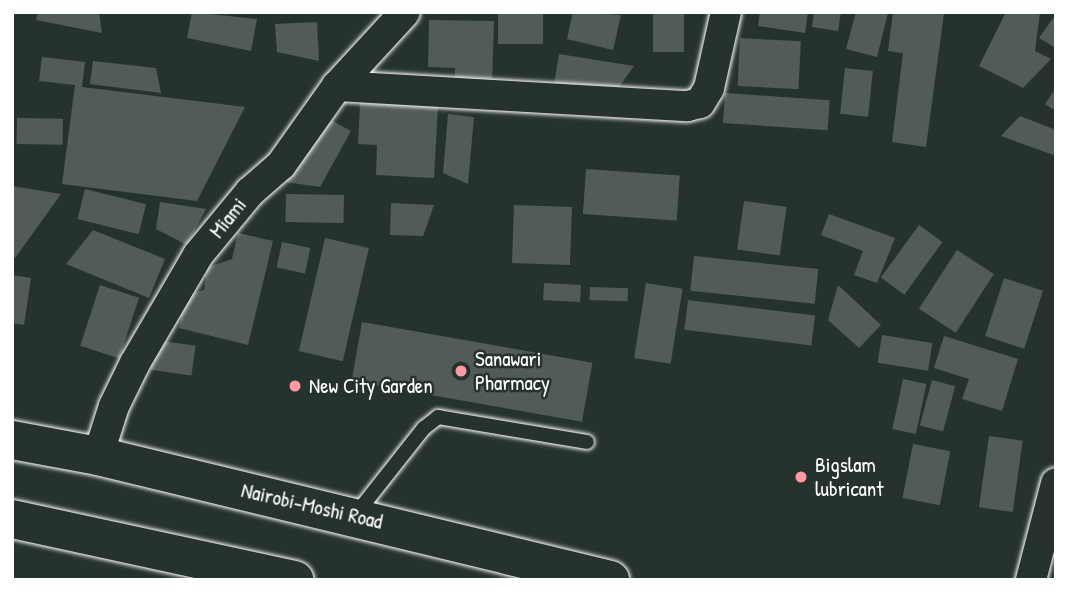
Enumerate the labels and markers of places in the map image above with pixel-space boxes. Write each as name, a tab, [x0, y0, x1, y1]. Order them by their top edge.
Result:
place label: Sanawari Pharmacy	[475, 346, 550, 396]
marker: Sanawari Pharmacy	[453, 363, 469, 379]
place label: New City Garden	[309, 373, 433, 399]
marker: New City Garden	[287, 378, 303, 394]
place label: Bigslam lubricant	[815, 452, 884, 502]
marker: Bigslam lubricant	[793, 469, 809, 485]

